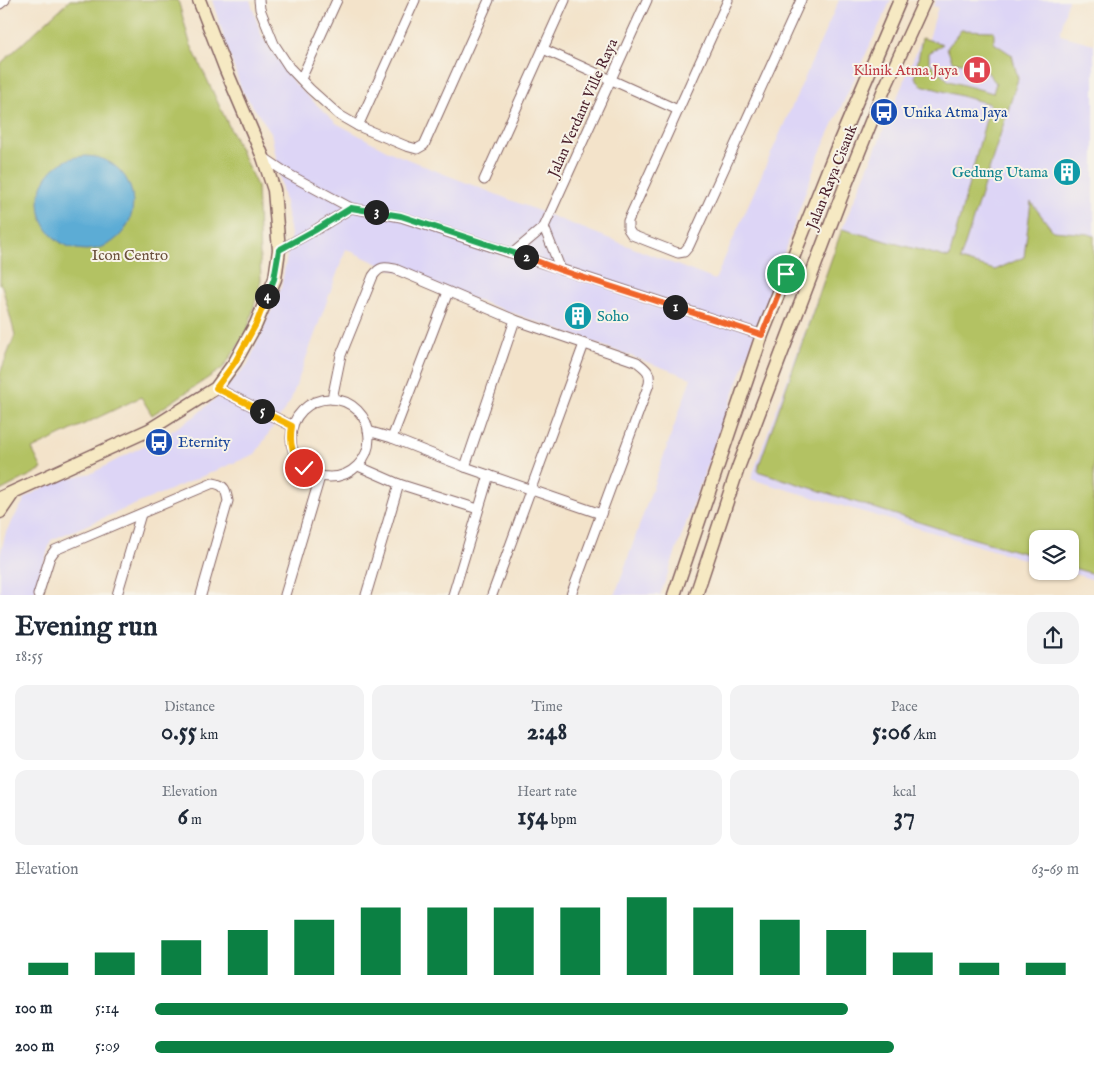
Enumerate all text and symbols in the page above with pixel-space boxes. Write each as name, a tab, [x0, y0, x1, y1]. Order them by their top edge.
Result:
street label: Jalan Verdant Ville Raya	[543, 35, 622, 182]
hospital icon: Klinik Atma Jaya	[962, 55, 992, 85]
place label: Klinik Atma Jaya	[853, 61, 959, 80]
bus stop icon: Unika Atma Jaya	[869, 97, 899, 127]
place label: Unika Atma Jaya	[903, 103, 1008, 122]
street label: Jalan Raya Cisauk	[802, 121, 862, 234]
building icon: Gedung Utama	[1052, 157, 1082, 187]
place label: Gedung Utama	[952, 163, 1049, 182]
pin: 3	[364, 200, 388, 224]
text: 3	[374, 203, 379, 221]
pin: 2	[514, 244, 538, 270]
park label: Icon Centro	[92, 246, 168, 265]
text: 2	[523, 248, 530, 266]
pin	[765, 253, 807, 295]
icon: arrive	[772, 260, 800, 288]
pin: 4	[254, 284, 280, 308]
text: 4	[264, 287, 271, 305]
pin: 1	[662, 294, 688, 320]
text: 1	[673, 298, 678, 316]
building icon: Soho	[563, 301, 593, 331]
place label: Soho	[597, 307, 629, 326]
pin: 5	[250, 398, 274, 424]
text: 5	[260, 402, 265, 420]
bus stop icon: Eternity	[144, 427, 174, 457]
place label: Eternity	[178, 433, 231, 452]
pin	[283, 447, 325, 489]
icon: check	[290, 454, 318, 482]
map controls	[1029, 530, 1079, 580]
button: layers	[1029, 530, 1079, 580]
text: Evening run	[15, 610, 158, 645]
button: share	[1027, 612, 1079, 664]
text: 18:55	[15, 647, 43, 667]
text: Distance	[164, 698, 215, 716]
text: Time	[531, 698, 563, 716]
text: Pace	[891, 698, 918, 716]
text: 0.55	[161, 716, 197, 748]
text: 2:48	[527, 716, 567, 748]
text: 5:06	[872, 716, 911, 748]
text: km	[197, 726, 218, 744]
text: /km	[911, 726, 937, 744]
text: Elevation	[162, 783, 217, 801]
text: Heart rate	[517, 783, 577, 801]
text: kcal	[893, 783, 916, 801]
text: 6	[177, 801, 188, 833]
text: 154	[517, 801, 548, 833]
text: 37	[894, 801, 915, 833]
text: m	[188, 811, 202, 829]
text: bpm	[548, 811, 577, 829]
text: Elevation	[15, 860, 78, 880]
text: 63–69 m	[1031, 860, 1079, 880]
text: 100 m	[15, 999, 52, 1019]
text: 5:14	[95, 999, 119, 1019]
text: 200 m	[15, 1037, 54, 1057]
text: 5:09	[95, 1037, 120, 1057]

